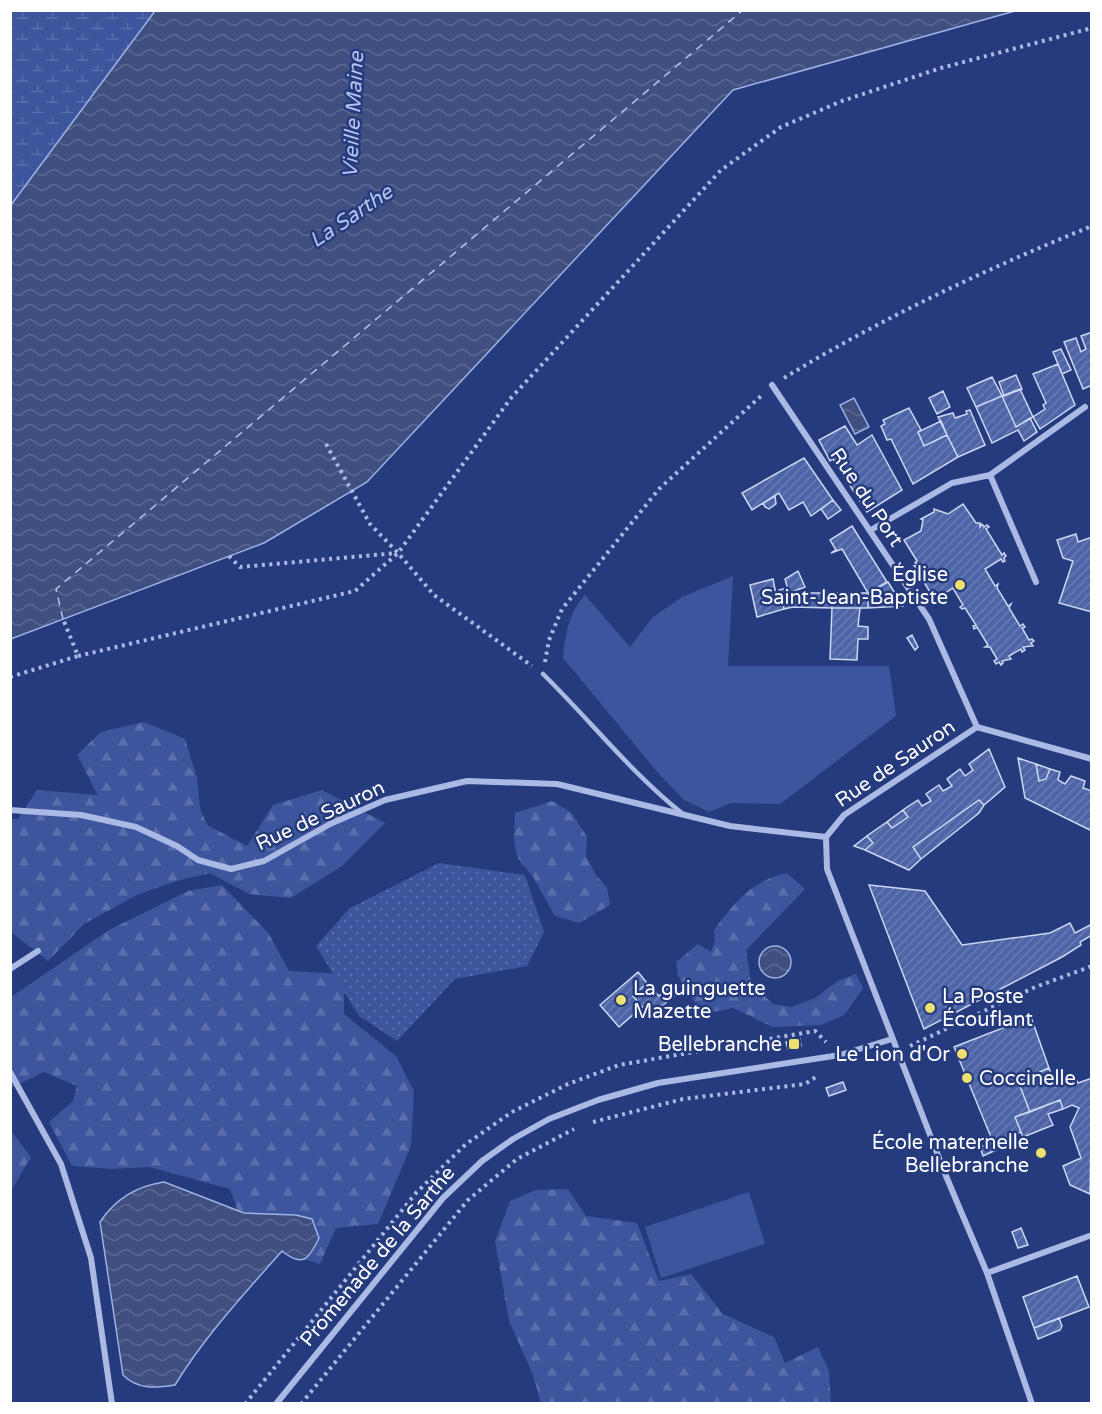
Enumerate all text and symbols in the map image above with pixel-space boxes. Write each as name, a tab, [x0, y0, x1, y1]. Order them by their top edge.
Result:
water label: Vieille Maine	[338, 50, 369, 179]
water label: La Sarthe	[305, 179, 399, 253]
street label: Rue du Port	[824, 444, 908, 552]
place label: Église Saint-Jean-Baptiste	[761, 562, 948, 610]
marker: Église Saint-Jean-Baptiste	[953, 578, 967, 592]
street label: Rue de Sauron	[831, 715, 960, 813]
street label: Rue de Sauron	[252, 776, 389, 856]
place label: La guinguette Mazette	[633, 977, 766, 1024]
place label: La Poste Écouflant	[942, 985, 1033, 1032]
marker: La guinguette Mazette	[614, 993, 628, 1007]
marker: La Poste Écouflant	[923, 1001, 937, 1015]
place label: Bellebranche	[658, 1033, 782, 1057]
marker: Bellebranche	[787, 1037, 801, 1051]
place label: Le Lion d'Or	[835, 1043, 950, 1067]
marker: Le Lion d'Or	[955, 1047, 969, 1061]
place label: Coccinelle	[979, 1067, 1076, 1091]
marker: Coccinelle	[960, 1071, 974, 1085]
place label: École maternelle Bellebranche	[872, 1130, 1029, 1178]
marker: École maternelle Bellebranche	[1034, 1146, 1048, 1160]
street label: Promenade de la Sarthe	[295, 1162, 460, 1352]

